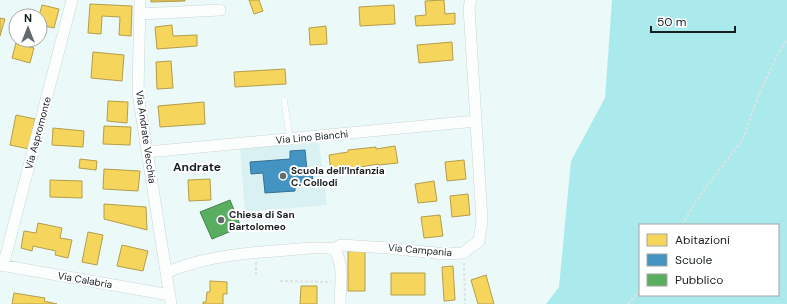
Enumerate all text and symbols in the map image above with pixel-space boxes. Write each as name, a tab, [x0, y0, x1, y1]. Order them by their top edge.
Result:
north arrow	[8, 8, 48, 48]
scale bar	[651, 8, 735, 34]
text: N	[24, 11, 32, 25]
text: 50 m	[657, 14, 686, 30]
street label: Via Andrate Vecchia	[133, 90, 159, 184]
street label: Via Aspromonte	[22, 95, 54, 171]
street label: Via Lino Bianchi	[275, 127, 349, 147]
district label: Andrate	[173, 159, 221, 175]
place label: Scuola dell’Infanzia C. Collodi	[291, 164, 385, 189]
marker: Scuola dell’Infanzia C. Collodi	[278, 171, 288, 181]
place label: Chiesa di San Bartolomeo	[229, 208, 295, 233]
marker: Chiesa di San Bartolomeo	[216, 215, 226, 225]
legend	[639, 224, 779, 296]
text: Abitazioni	[675, 232, 730, 248]
street label: Via Campania	[388, 241, 452, 259]
text: Scuole	[675, 252, 712, 268]
street label: Via Calabria	[57, 269, 113, 291]
text: Pubblico	[675, 272, 723, 288]

